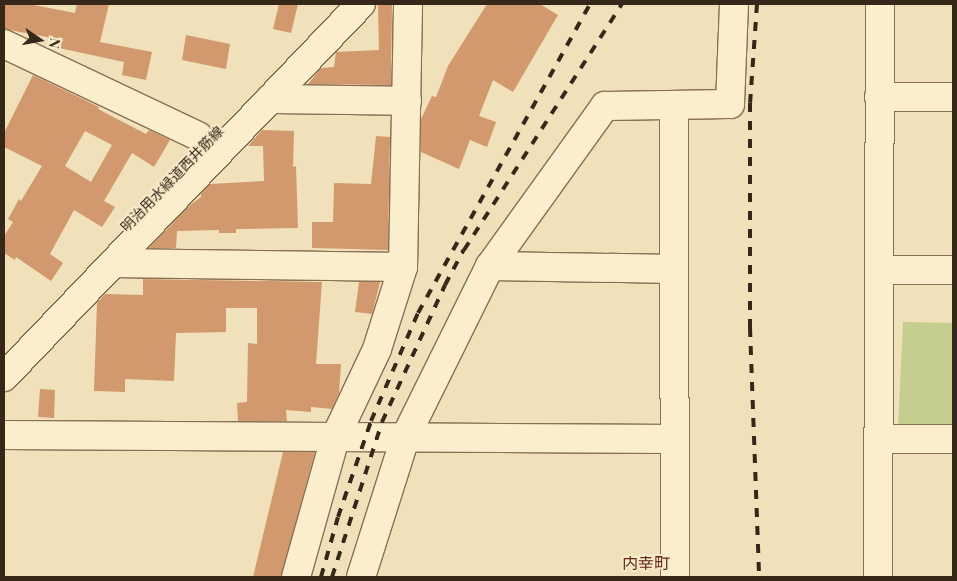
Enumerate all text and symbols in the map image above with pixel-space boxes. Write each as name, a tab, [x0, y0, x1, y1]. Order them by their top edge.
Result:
north arrow	[15, 15, 65, 65]
text: N	[45, 36, 66, 50]
street label: 明治用水緑道西井筋線	[117, 123, 227, 235]
district label: 内幸町	[622, 553, 670, 573]

